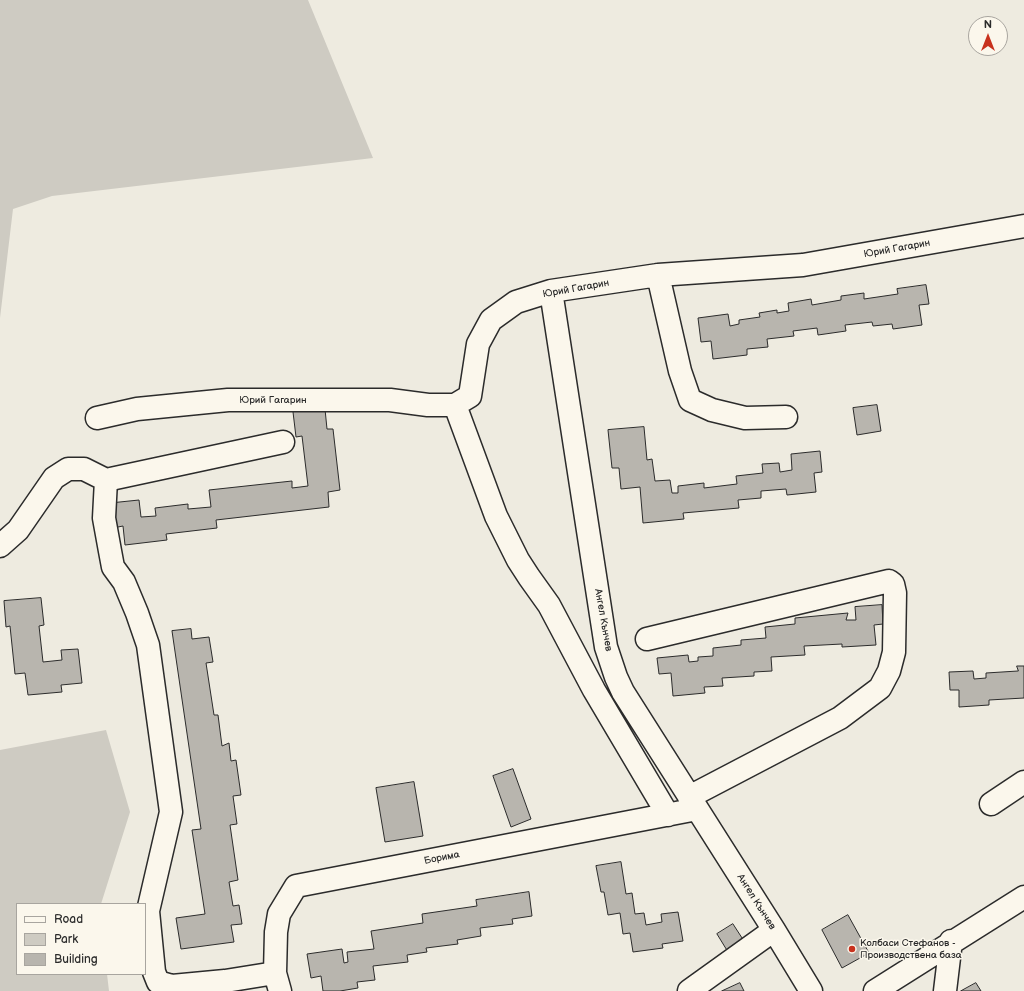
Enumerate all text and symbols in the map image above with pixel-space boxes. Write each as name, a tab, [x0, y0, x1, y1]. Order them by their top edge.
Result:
north arrow	[968, 16, 1008, 56]
text: N	[984, 18, 992, 31]
street label: Юрий Гагарин	[863, 237, 931, 261]
street label: Юрий Гагарин	[542, 277, 610, 301]
street label: Юрий Гагарин	[239, 394, 307, 406]
street label: Ангел Кънчев	[592, 588, 614, 652]
street label: Борима	[423, 849, 461, 867]
street label: Ангел Кънчев	[734, 872, 778, 932]
legend	[16, 903, 146, 975]
text: Road	[54, 912, 83, 927]
text: Park	[54, 932, 78, 947]
place label: Колбаси Стефанов - Производствена база	[860, 937, 962, 960]
marker: Колбаси Стефанов - Производствена база	[847, 944, 857, 954]
text: Building	[54, 952, 98, 967]

